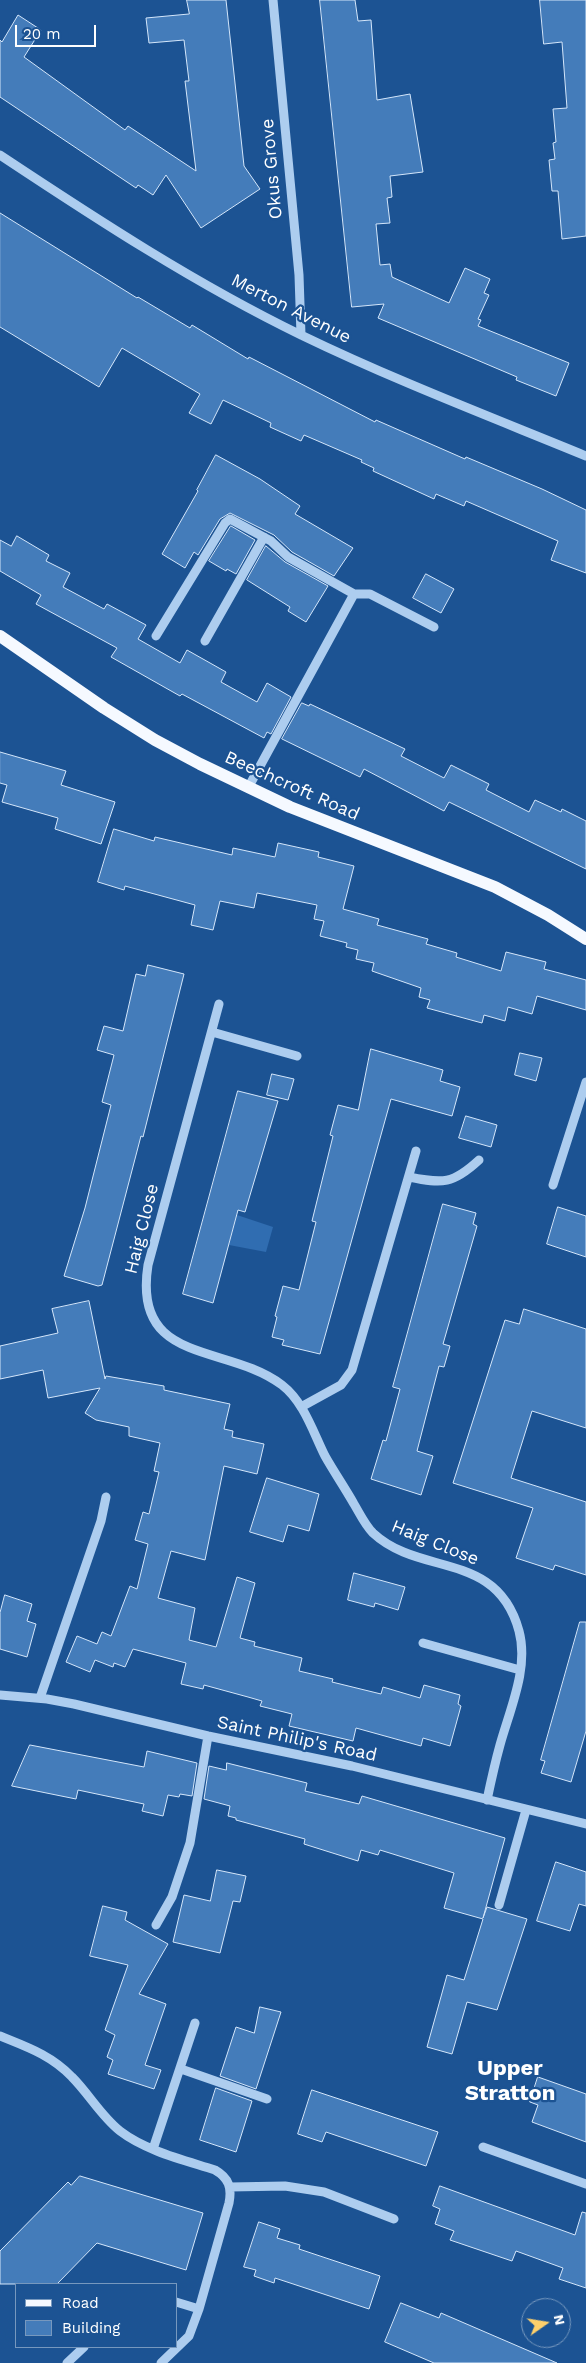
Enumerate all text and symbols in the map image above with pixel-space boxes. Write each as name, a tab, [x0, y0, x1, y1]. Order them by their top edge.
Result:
scale bar	[18, 15, 99, 47]
text: 20 m	[23, 25, 61, 43]
street label: Okus Grove	[257, 118, 287, 220]
street label: Merton Avenue	[227, 269, 355, 349]
street label: Beechcroft Road	[221, 747, 363, 825]
street label: Haig Close	[120, 1182, 164, 1276]
street label: Haig Close	[388, 1516, 482, 1570]
street label: Saint Philip's Road	[215, 1712, 379, 1766]
district label: Upper Stratton	[465, 2056, 555, 2108]
legend	[15, 2283, 178, 2348]
text: Road	[62, 2294, 99, 2312]
north arrow	[521, 2298, 571, 2348]
text: N	[551, 2313, 569, 2327]
text: Building	[62, 2319, 120, 2337]

